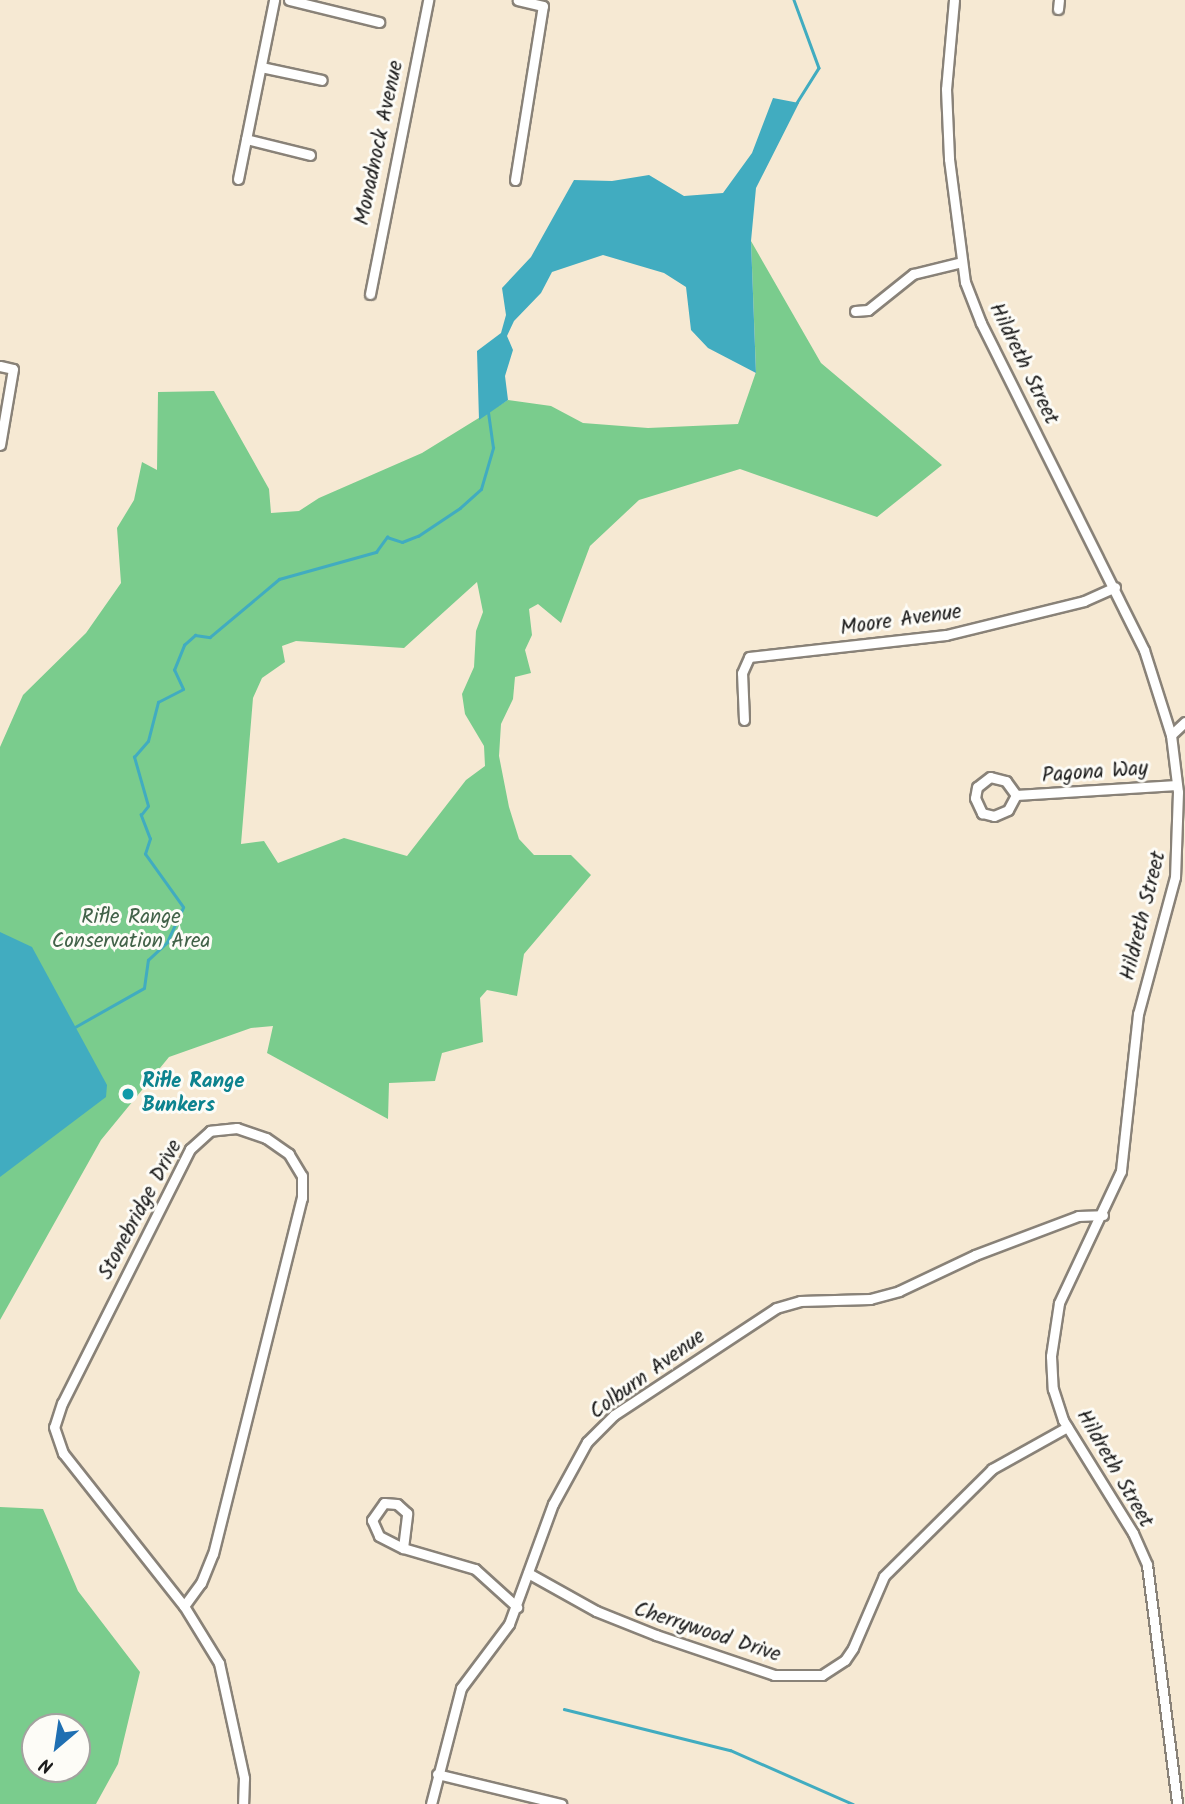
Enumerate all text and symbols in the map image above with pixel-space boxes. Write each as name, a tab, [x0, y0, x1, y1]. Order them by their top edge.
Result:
street label: Monadnock Avenue	[350, 58, 410, 228]
street label: Hildreth Street	[983, 299, 1063, 429]
street label: Moore Avenue	[839, 600, 963, 642]
street label: Pagona Way	[1041, 757, 1149, 789]
street label: Hildreth Street	[1116, 849, 1172, 983]
park label: Rifle Range Conservation Area	[52, 905, 210, 955]
place label: Rifle Range Bunkers	[142, 1069, 245, 1119]
marker: Rifle Range Bunkers	[120, 1086, 136, 1102]
street label: Stonebridge Drive	[94, 1136, 188, 1284]
street label: Colburn Avenue	[585, 1325, 711, 1425]
street label: Hildreth Street	[1070, 1405, 1158, 1533]
street label: Cherrywood Drive	[630, 1597, 784, 1669]
north arrow	[21, 1713, 91, 1783]
text: N	[34, 1749, 59, 1781]

